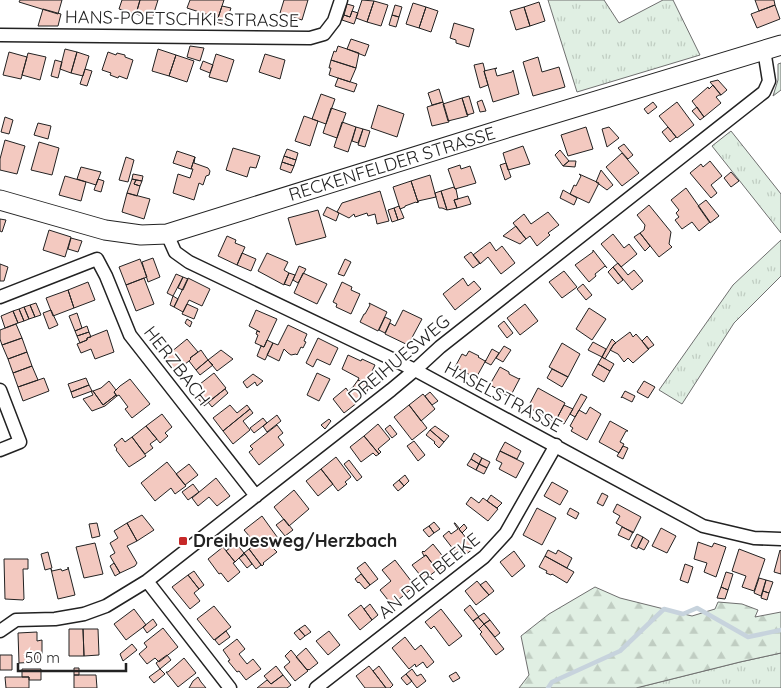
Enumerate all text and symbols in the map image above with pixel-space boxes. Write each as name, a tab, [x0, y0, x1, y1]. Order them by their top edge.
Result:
street label: HANS-POETSCHKI-STRASSE	[65, 5, 299, 32]
street label: RECKENFELDER STRASSE	[286, 121, 498, 206]
street label: DREIHUESWEG	[343, 309, 454, 408]
street label: HERZBACH	[139, 321, 216, 410]
street label: HASELSTRASSE	[441, 356, 566, 437]
street label: AN DER BEEKE	[373, 528, 484, 624]
place label: Dreihuesweg/Herzbach	[193, 529, 397, 552]
marker: Dreihuesweg/Herzbach	[177, 535, 189, 547]
scale bar	[18, 640, 125, 672]
text: 50 m	[25, 648, 60, 667]

